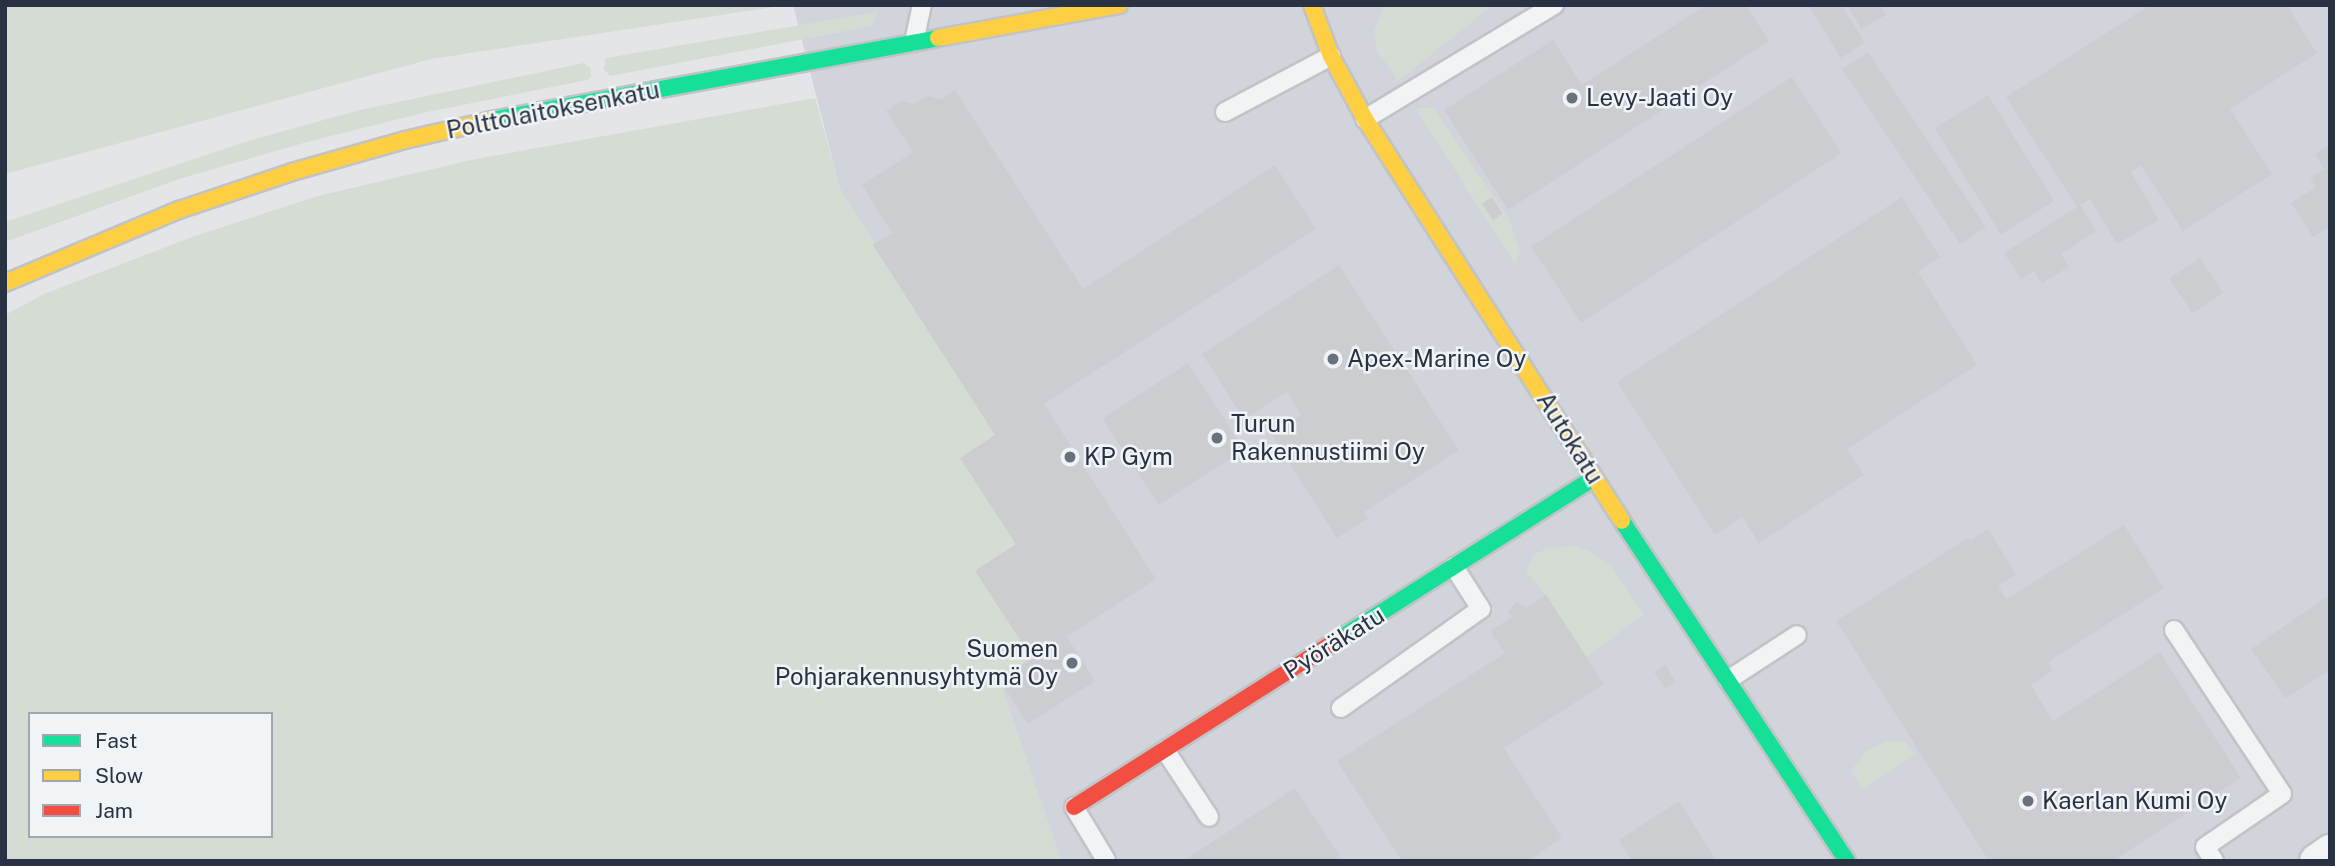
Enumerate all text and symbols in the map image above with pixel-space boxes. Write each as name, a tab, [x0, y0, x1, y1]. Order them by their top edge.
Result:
street label: Polttolaitoksenkatu	[444, 75, 662, 145]
place label: Levy-Jaati Oy	[1586, 84, 1733, 112]
marker: Levy-Jaati Oy	[1564, 90, 1580, 106]
place label: Apex-Marine Oy	[1347, 345, 1526, 373]
marker: Apex-Marine Oy	[1325, 351, 1341, 367]
street label: Autokatu	[1531, 387, 1609, 489]
place label: Turun Rakennustiimi Oy	[1231, 410, 1425, 466]
marker: Turun Rakennustiimi Oy	[1209, 430, 1225, 446]
place label: KP Gym	[1084, 443, 1173, 471]
marker: KP Gym	[1062, 449, 1078, 465]
street label: Pyöräkatu	[1278, 601, 1390, 685]
place label: Suomen Pohjarakennusyhtymä Oy	[775, 635, 1058, 691]
marker: Suomen Pohjarakennusyhtymä Oy	[1064, 655, 1080, 671]
legend	[28, 712, 273, 838]
text: Fast	[95, 728, 137, 753]
text: Slow	[95, 763, 143, 788]
place label: Kaerlan Kumi Oy	[2042, 787, 2227, 815]
marker: Kaerlan Kumi Oy	[2020, 793, 2036, 809]
text: Jam	[95, 798, 133, 823]

